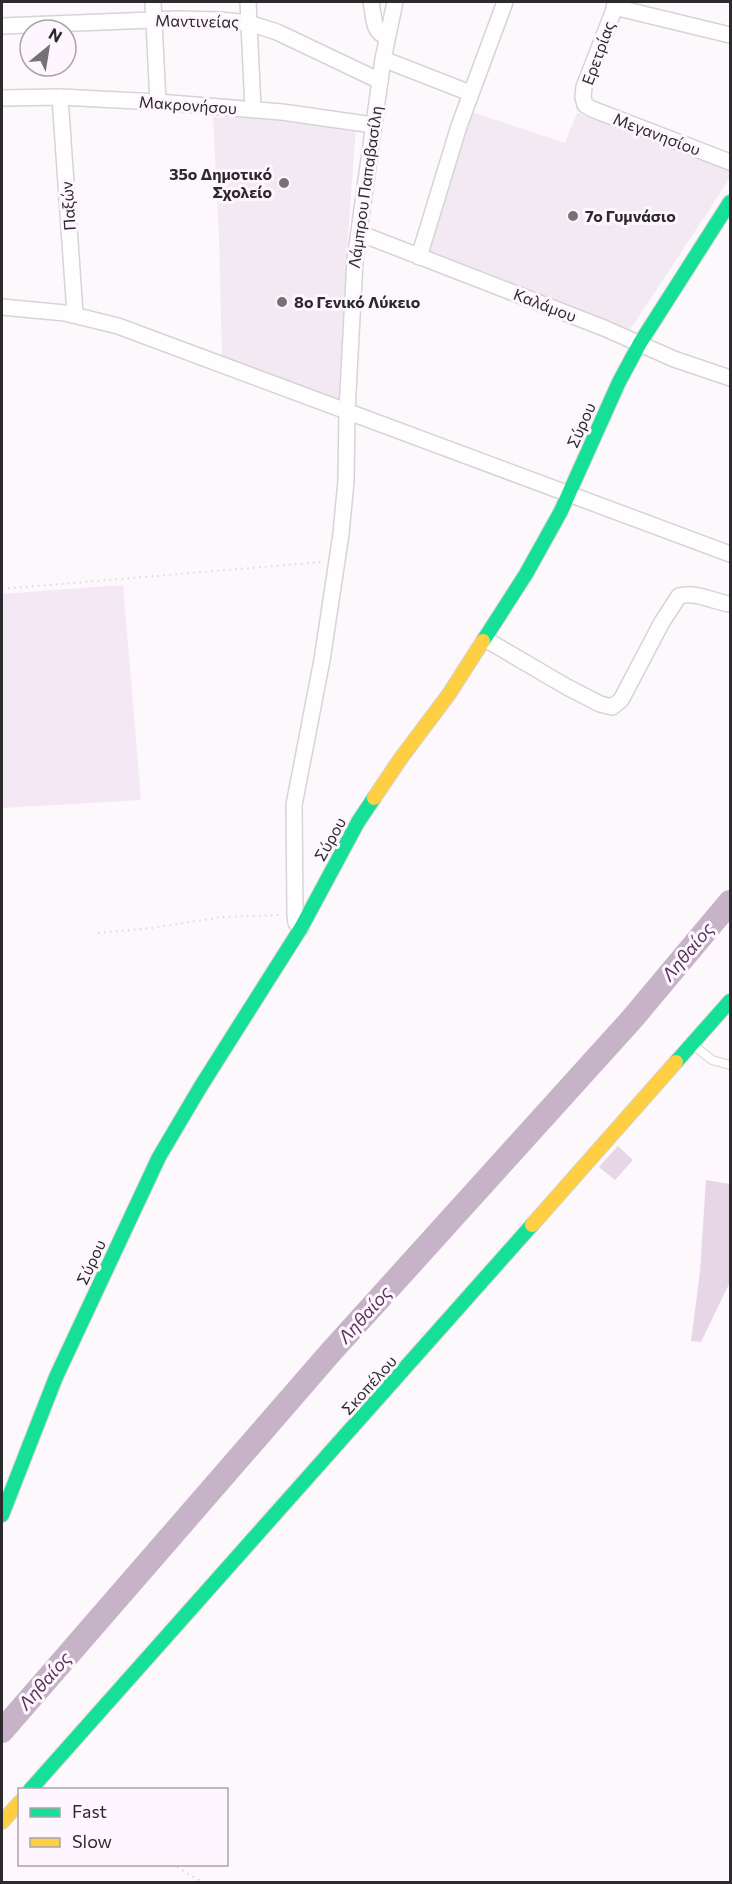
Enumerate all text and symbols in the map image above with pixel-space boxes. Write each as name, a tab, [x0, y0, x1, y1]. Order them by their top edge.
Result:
street label: Μαντινείας	[155, 10, 239, 31]
north arrow	[18, 18, 78, 78]
street label: Ερετρίας	[577, 18, 618, 87]
text: N	[46, 23, 66, 46]
street label: Μακρονήσου	[138, 92, 238, 117]
street label: Λάμπρου Παπαβασίλη	[344, 104, 385, 269]
street label: Μεγανησίου	[611, 108, 703, 159]
place label: 35ο Δημοτικό Σχολείο	[169, 164, 272, 201]
marker: 35ο Δημοτικό Σχολείο	[277, 176, 291, 190]
street label: Παξών	[56, 181, 79, 231]
place label: 7ο Γυμνάσιο	[585, 206, 676, 225]
marker: 7ο Γυμνάσιο	[566, 209, 580, 223]
street label: Καλάμου	[511, 284, 579, 325]
place label: 8ο Γενικό Λύκειο	[294, 292, 421, 311]
marker: 8ο Γενικό Λύκειο	[275, 295, 289, 309]
street label: Σύρου	[562, 399, 599, 450]
street label: Σύρου	[310, 813, 349, 864]
water label: Ληθαίος	[656, 918, 718, 986]
street label: Σύρου	[72, 1236, 109, 1287]
water label: Ληθαίος	[332, 1281, 396, 1348]
street label: Σκοπέλου	[337, 1351, 400, 1418]
water label: Ληθαίος	[12, 1647, 75, 1715]
legend	[18, 1788, 228, 1866]
text: Fast	[72, 1800, 107, 1822]
text: Slow	[72, 1830, 112, 1852]

